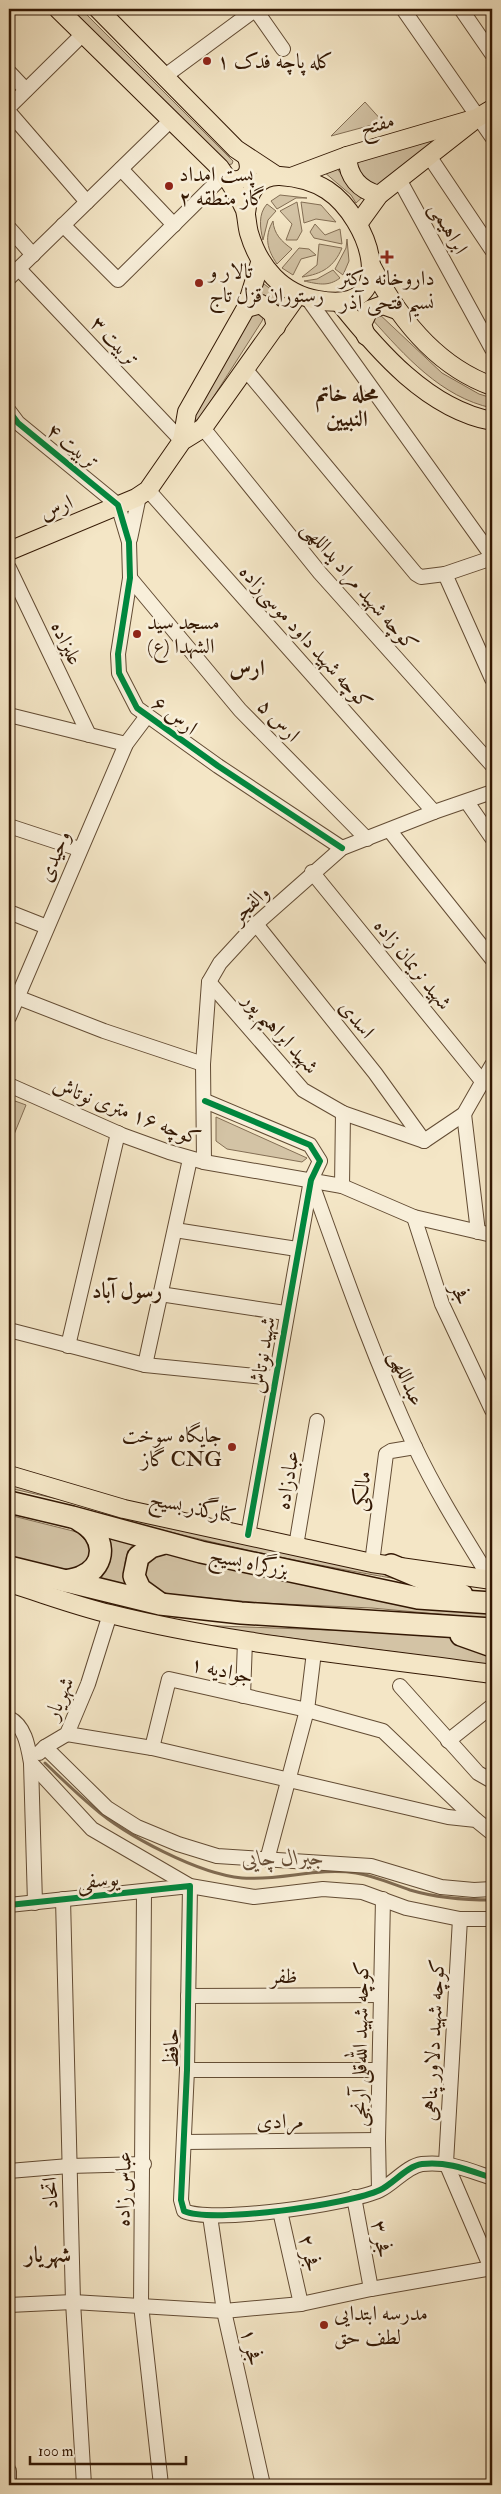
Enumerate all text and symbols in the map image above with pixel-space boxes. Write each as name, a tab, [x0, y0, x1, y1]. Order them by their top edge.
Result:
place label: کله پاچه فدک ۱	[217, 48, 333, 76]
marker: کله پاچه فدک ۱	[201, 55, 213, 67]
street label: مفتح	[357, 107, 399, 147]
place label: پست امداد گاز منطقه ۲	[179, 161, 266, 212]
marker: پست امداد گاز منطقه ۲	[163, 180, 175, 192]
street label: ابراهیمی	[423, 197, 474, 259]
marker: داروخانه دکتر نسیم فتحی آذر	[381, 251, 393, 263]
place label: تالار و رستوران قزل تاج	[207, 258, 324, 314]
place label: داروخانه دکتر نسیم فتحی آذر	[337, 265, 435, 323]
marker: تالار و رستوران قزل تاج	[193, 277, 205, 289]
street label: تربیت ۳	[84, 310, 145, 372]
district label: محله خاتم النبیین	[316, 380, 379, 433]
street label: تربیت ۴	[41, 417, 104, 476]
street label: ارس	[35, 488, 77, 526]
street label: کوچه شهید مراد یداللهی	[295, 515, 424, 658]
street label: کوچه شهید داود موسی‌زاده	[232, 559, 378, 716]
place label: مسجد سید الشهدا (ع)	[147, 609, 220, 664]
street label: علیزاده	[44, 617, 89, 670]
marker: مسجد سید الشهدا (ع)	[131, 628, 143, 640]
district label: ارس	[229, 654, 265, 682]
street label: ارس ۶	[146, 689, 203, 741]
street label: ارس ۵	[251, 693, 306, 748]
street label: وحیدی	[32, 826, 77, 886]
street label: والفجر	[223, 879, 276, 931]
street label: شهید نریمان زاده	[367, 913, 458, 1016]
street label: شهید ابراهیم پور	[230, 985, 324, 1084]
street label: اسدی	[333, 994, 380, 1044]
street label: کوچه ۱۶ متری نوتاش	[49, 1071, 205, 1152]
district label: رسول آباد	[92, 1277, 163, 1305]
street label: فجر	[443, 1278, 477, 1309]
street label: شهید نوتاش	[243, 1315, 282, 1395]
street label: عبداللهی	[383, 1346, 430, 1410]
place label: جایگاه سوخت گاز CNG	[122, 1422, 222, 1473]
marker: جایگاه سوخت گاز CNG	[226, 1441, 238, 1453]
street label: عبادزاده	[269, 1448, 306, 1512]
street label: مالکی	[345, 1469, 378, 1513]
street label: کنارگذر بسیج	[146, 1483, 239, 1535]
street label: بزرگراه بسیج	[206, 1541, 291, 1588]
street label: جوادیه ۱	[188, 1650, 256, 1691]
street label: شهریار	[38, 1673, 80, 1725]
water label: جیرال چایی	[241, 1843, 325, 1874]
street label: یوسفی	[76, 1865, 121, 1897]
street label: کوچه شهید دلاور پناهی	[416, 1958, 452, 2122]
street label: کوچه شهید الله‌قلی آرنجی	[342, 1961, 377, 2127]
street label: ظفر	[268, 1963, 298, 1990]
street label: حافظ	[158, 2028, 185, 2068]
street label: مرادی	[256, 2108, 304, 2136]
street label: عباس زاده	[109, 2151, 138, 2227]
street label: اتحاد	[36, 2176, 65, 2210]
street label: فجر ۳	[365, 2218, 398, 2260]
street label: فجر ۲	[292, 2232, 327, 2275]
district label: شهریار	[22, 2241, 71, 2269]
place label: مدرسه ابتدایی لطف حق	[334, 2300, 428, 2351]
marker: مدرسه ابتدایی لطف حق	[318, 2319, 330, 2331]
street label: فجر ۱	[234, 2326, 269, 2369]
scale bar	[30, 2434, 186, 2466]
text: 100 m	[38, 2442, 74, 2461]

